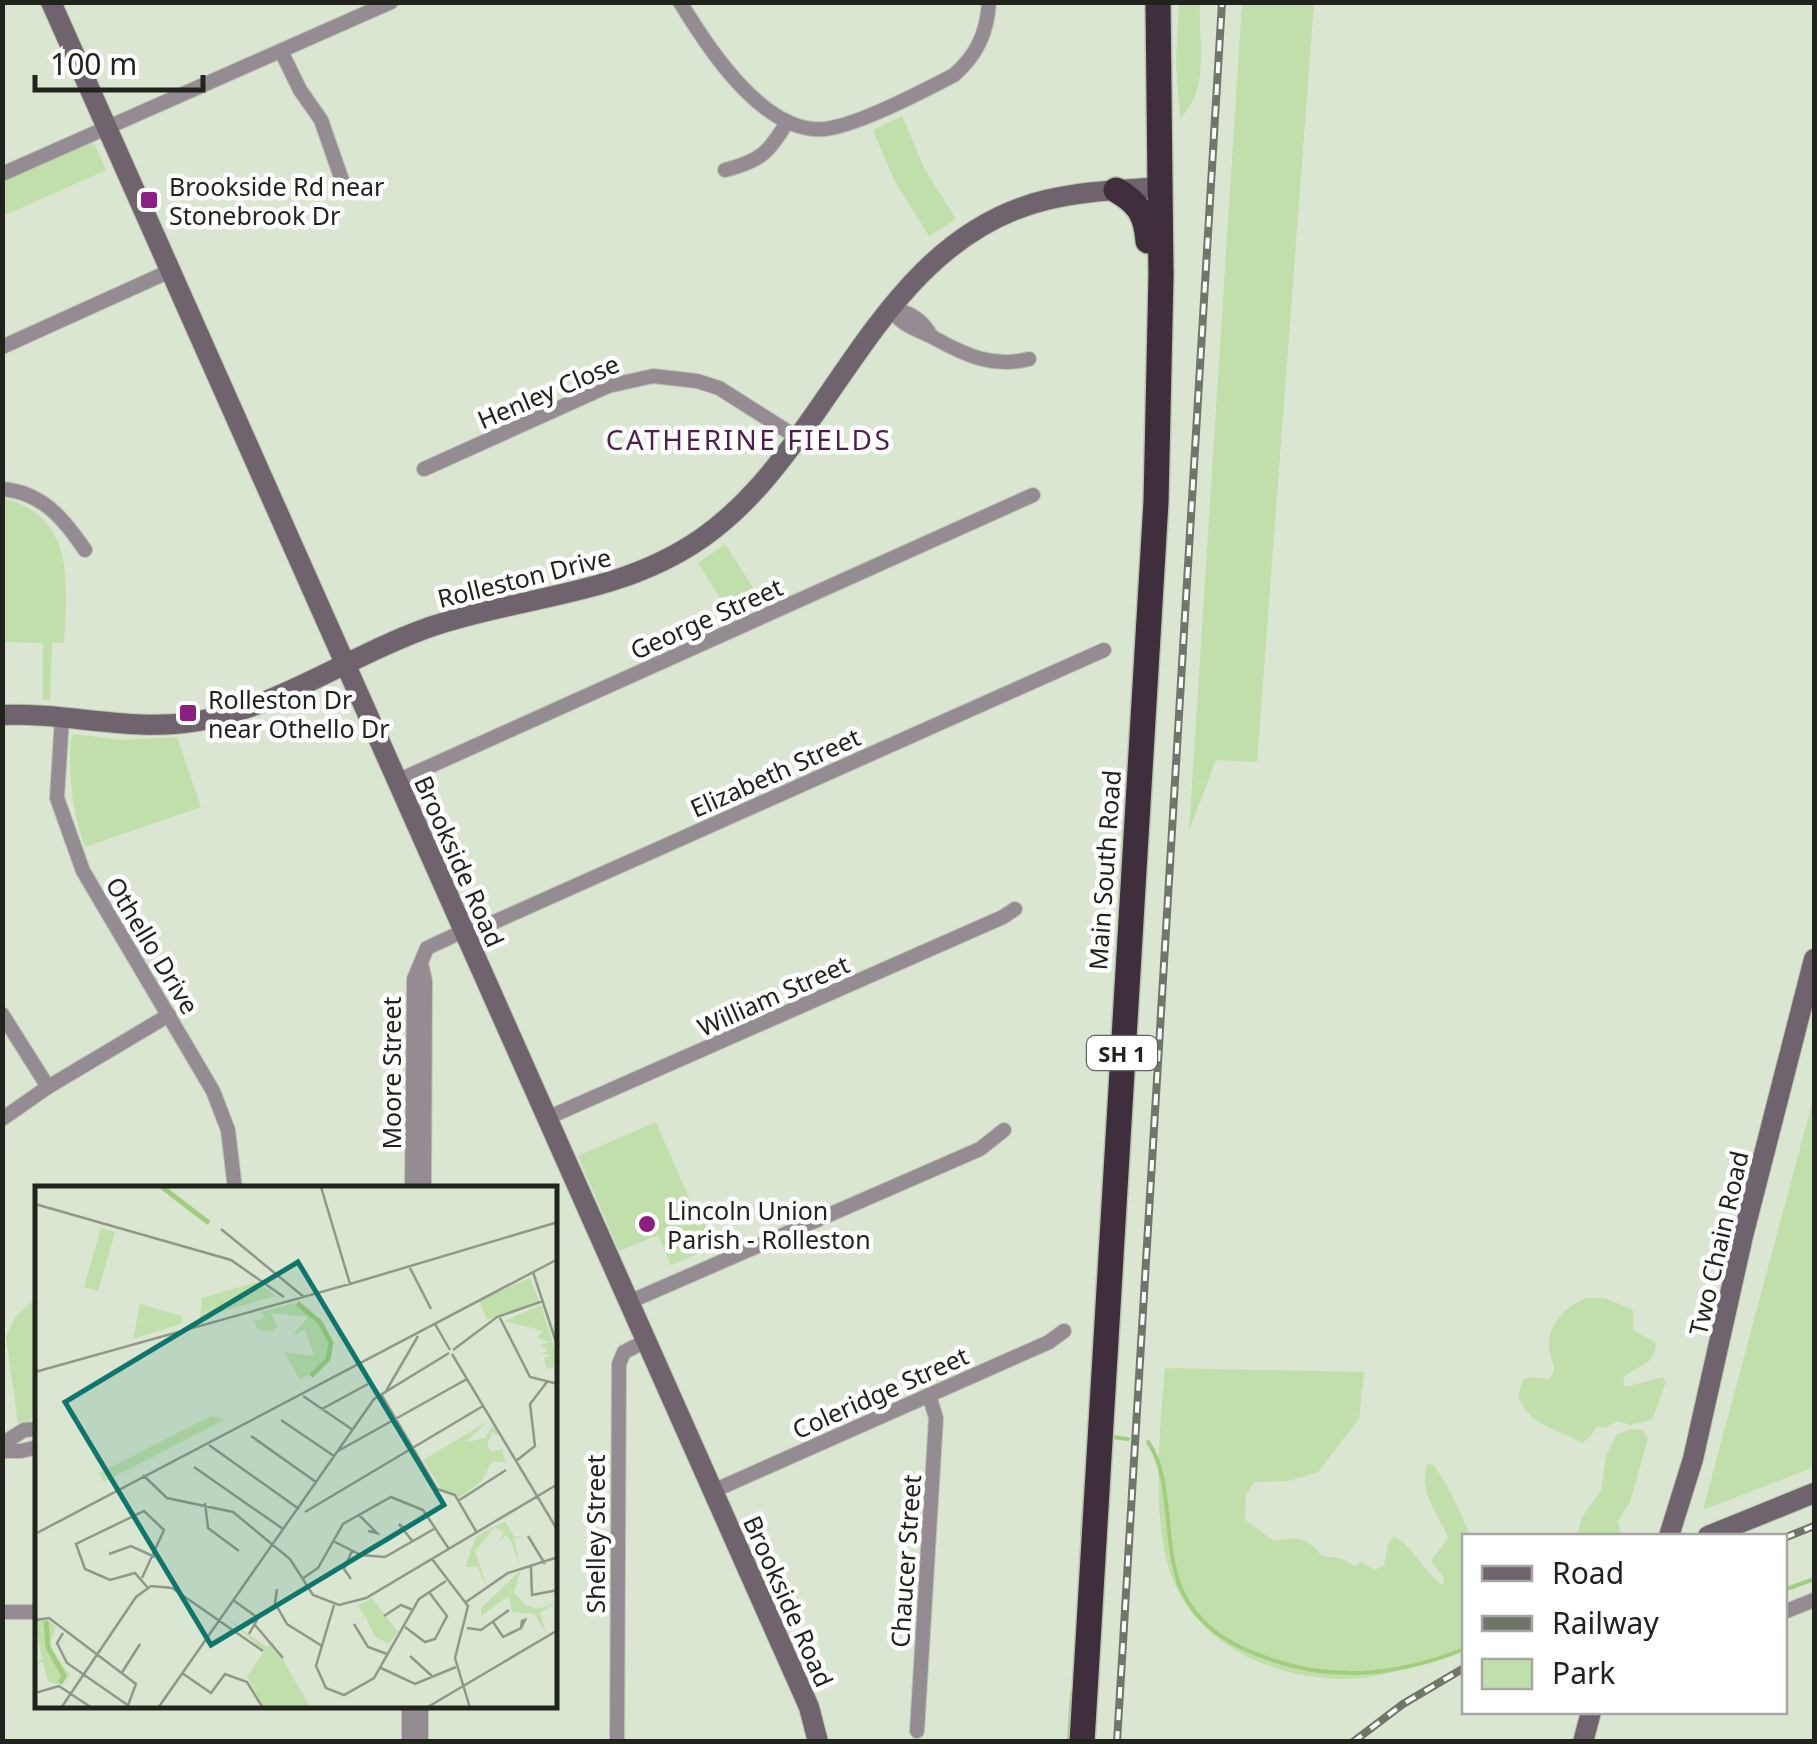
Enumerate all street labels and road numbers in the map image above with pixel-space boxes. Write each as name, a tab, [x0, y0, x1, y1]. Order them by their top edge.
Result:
street label: Henley Close	[472, 346, 624, 436]
street label: Rolleston Drive	[434, 539, 614, 615]
street label: George Street	[625, 569, 787, 667]
street label: Elizabeth Street	[685, 719, 865, 825]
street label: Main South Road	[1080, 769, 1128, 971]
street label: Brookside Road	[407, 770, 513, 952]
street label: Othello Drive	[99, 870, 207, 1020]
street label: William Street	[692, 946, 854, 1044]
street label: Moore Street	[374, 996, 408, 1150]
road number: SH 1	[1087, 1036, 1157, 1070]
street label: Two Chain Road	[1680, 1147, 1756, 1339]
street label: Coleridge Street	[787, 1338, 973, 1446]
street label: Shelley Street	[578, 1455, 612, 1613]
street label: Chaucer Street	[882, 1473, 928, 1649]
street label: Brookside Road	[736, 1510, 842, 1692]

